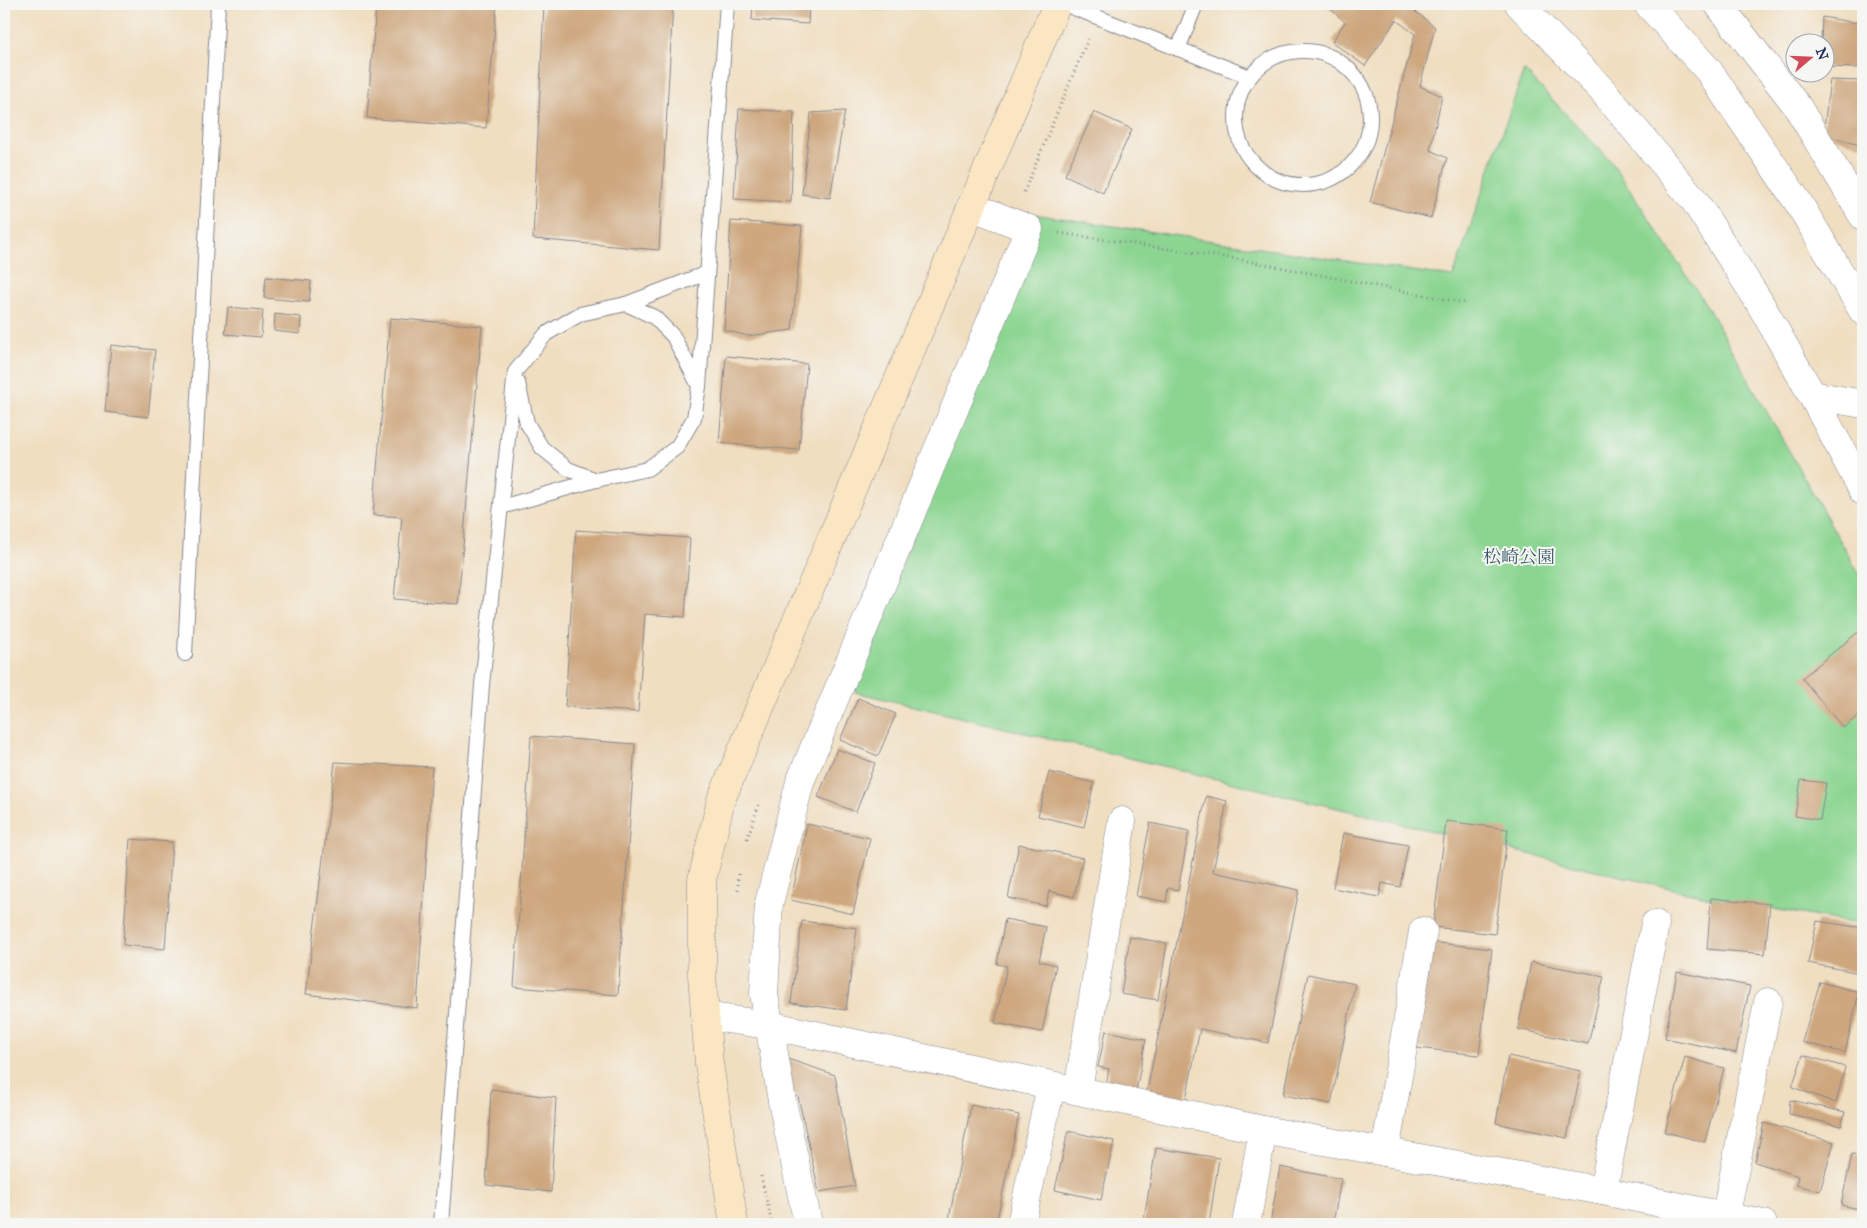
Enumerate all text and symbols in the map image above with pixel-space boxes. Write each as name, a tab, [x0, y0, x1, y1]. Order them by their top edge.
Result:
north arrow	[1784, 32, 1834, 82]
text: N	[1812, 46, 1832, 62]
park label: 松崎公園	[1483, 546, 1555, 568]

